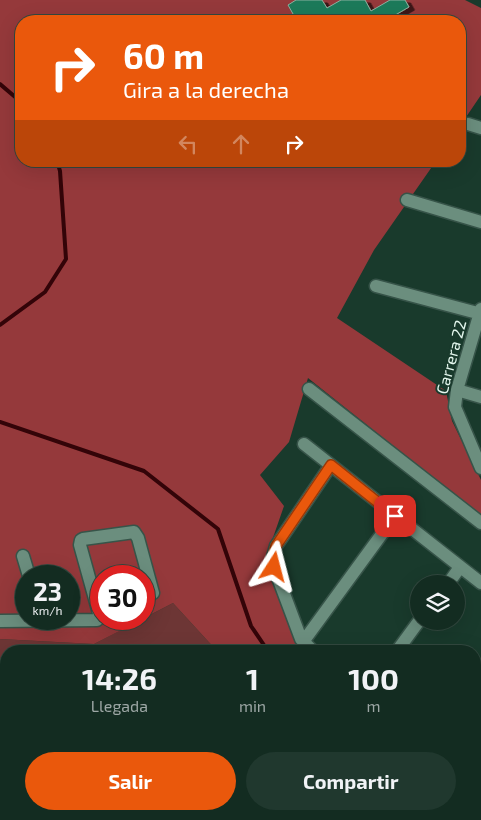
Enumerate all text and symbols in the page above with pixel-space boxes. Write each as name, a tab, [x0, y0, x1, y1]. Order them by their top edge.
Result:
text: 60 m	[123, 34, 204, 76]
icon: right	[40, 35, 105, 100]
text: Gira a la derecha	[123, 76, 289, 102]
icon: left	[174, 130, 202, 158]
icon: ahead	[227, 130, 255, 158]
icon: right	[280, 130, 308, 158]
street label: Carrera 22	[432, 318, 470, 396]
pin	[374, 495, 416, 537]
icon: arrive	[381, 502, 409, 530]
position arrow	[247, 540, 299, 592]
speed limit sign: 30	[90, 565, 155, 630]
map controls	[410, 575, 465, 630]
button: layers	[410, 575, 465, 630]
text: 23	[33, 576, 62, 606]
text: km/h	[33, 603, 62, 617]
text: 14:26	[82, 660, 157, 696]
text: 1	[246, 660, 259, 696]
text: 100	[348, 660, 399, 696]
text: Llegada	[91, 696, 148, 715]
text: min	[239, 696, 266, 715]
text: m	[367, 696, 381, 715]
button: Salir	[25, 752, 236, 810]
button: Compartir	[246, 752, 456, 810]

